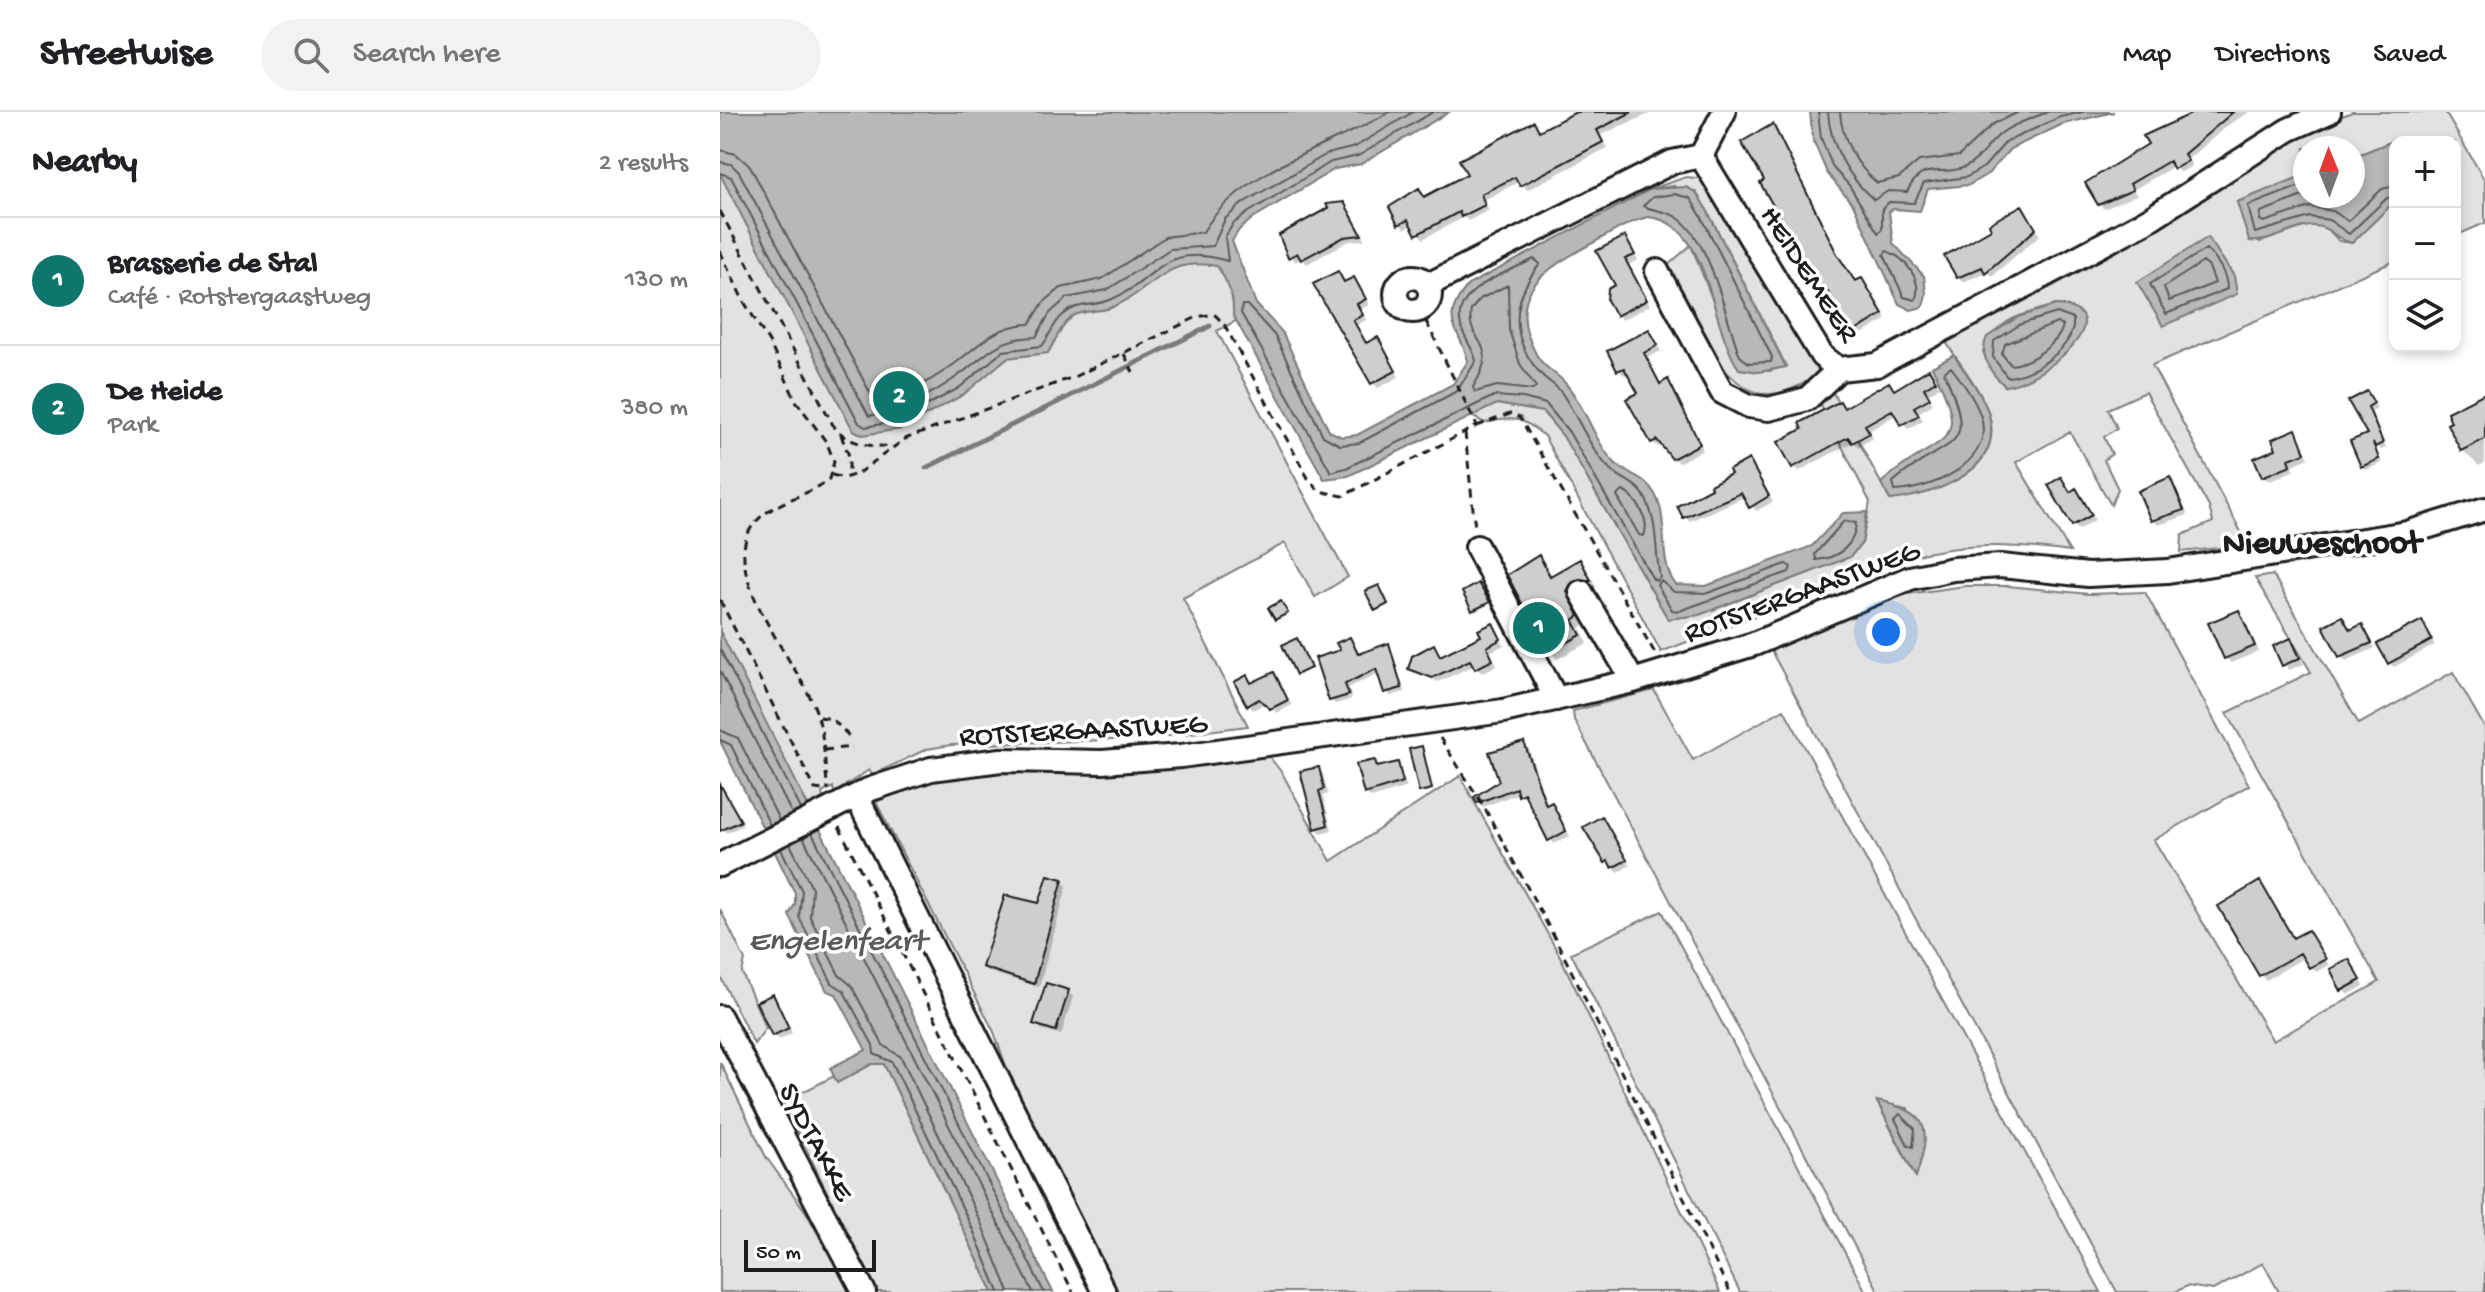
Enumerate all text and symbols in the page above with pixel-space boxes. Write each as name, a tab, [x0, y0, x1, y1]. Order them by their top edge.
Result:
search box	[261, 19, 821, 91]
text: Streetwise	[40, 33, 213, 77]
icon: search	[289, 33, 333, 77]
text: Search here	[353, 38, 500, 73]
text: Map	[2123, 39, 2171, 72]
text: Directions	[2215, 39, 2329, 72]
text: Saved	[2373, 39, 2445, 72]
north arrow	[2293, 136, 2365, 208]
map controls	[2389, 136, 2461, 352]
button: +	[2389, 136, 2461, 208]
text: Nearby	[32, 144, 137, 184]
text: 2 results	[599, 149, 688, 180]
street label: HEIDEMEER	[1750, 201, 1865, 351]
button: −	[2389, 208, 2461, 280]
text: Brasserie de Stal	[108, 248, 318, 283]
text: 1	[53, 266, 63, 297]
text: 130 m	[625, 266, 688, 297]
button: layers	[2389, 280, 2461, 352]
text: Café · Rotstergaastweg	[108, 283, 371, 314]
pin: 2	[873, 367, 925, 427]
text: De Heide	[108, 376, 222, 411]
text: 2	[52, 394, 64, 425]
text: 380 m	[621, 394, 688, 425]
text: Park	[108, 411, 158, 442]
district label: Nieuweschoot	[2223, 526, 2424, 566]
street label: ROTSTERGAASTWEG	[1680, 535, 1926, 653]
pin: 1	[1513, 598, 1565, 658]
your location	[1866, 612, 1906, 652]
street label: ROTSTERGAASTWEG	[958, 708, 1209, 756]
water label: Engelenfeart	[748, 924, 930, 962]
street label: SYDTAKKE	[768, 1078, 860, 1209]
scale bar	[744, 1236, 876, 1272]
text: 50 m	[756, 1241, 801, 1267]

